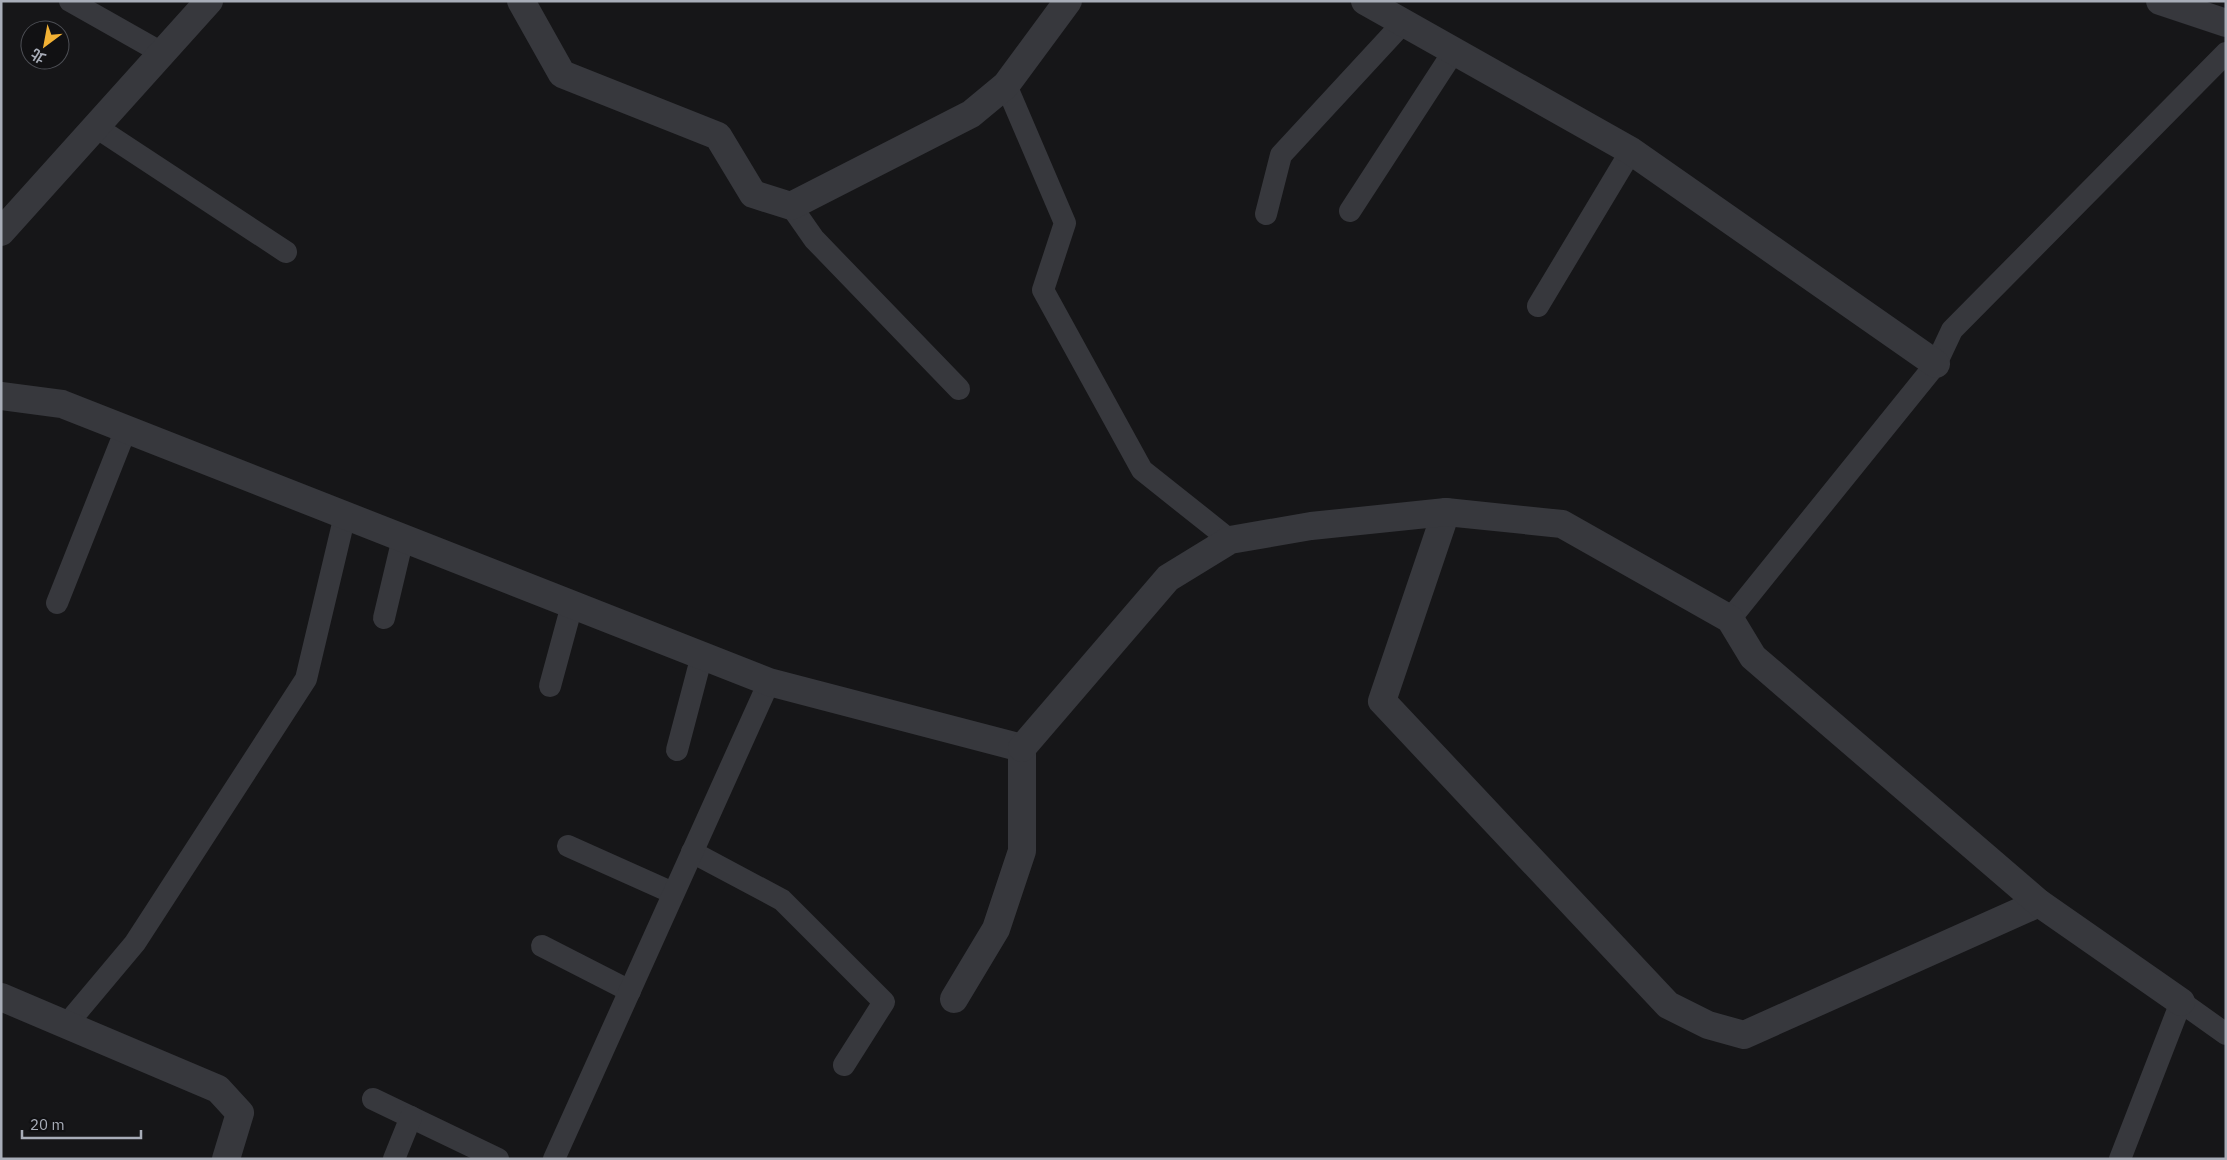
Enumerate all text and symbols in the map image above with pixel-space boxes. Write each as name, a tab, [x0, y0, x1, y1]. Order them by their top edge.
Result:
north arrow	[20, 20, 70, 70]
text: 北	[27, 45, 49, 67]
scale bar	[22, 1108, 141, 1140]
text: 20 m	[30, 1115, 65, 1134]

